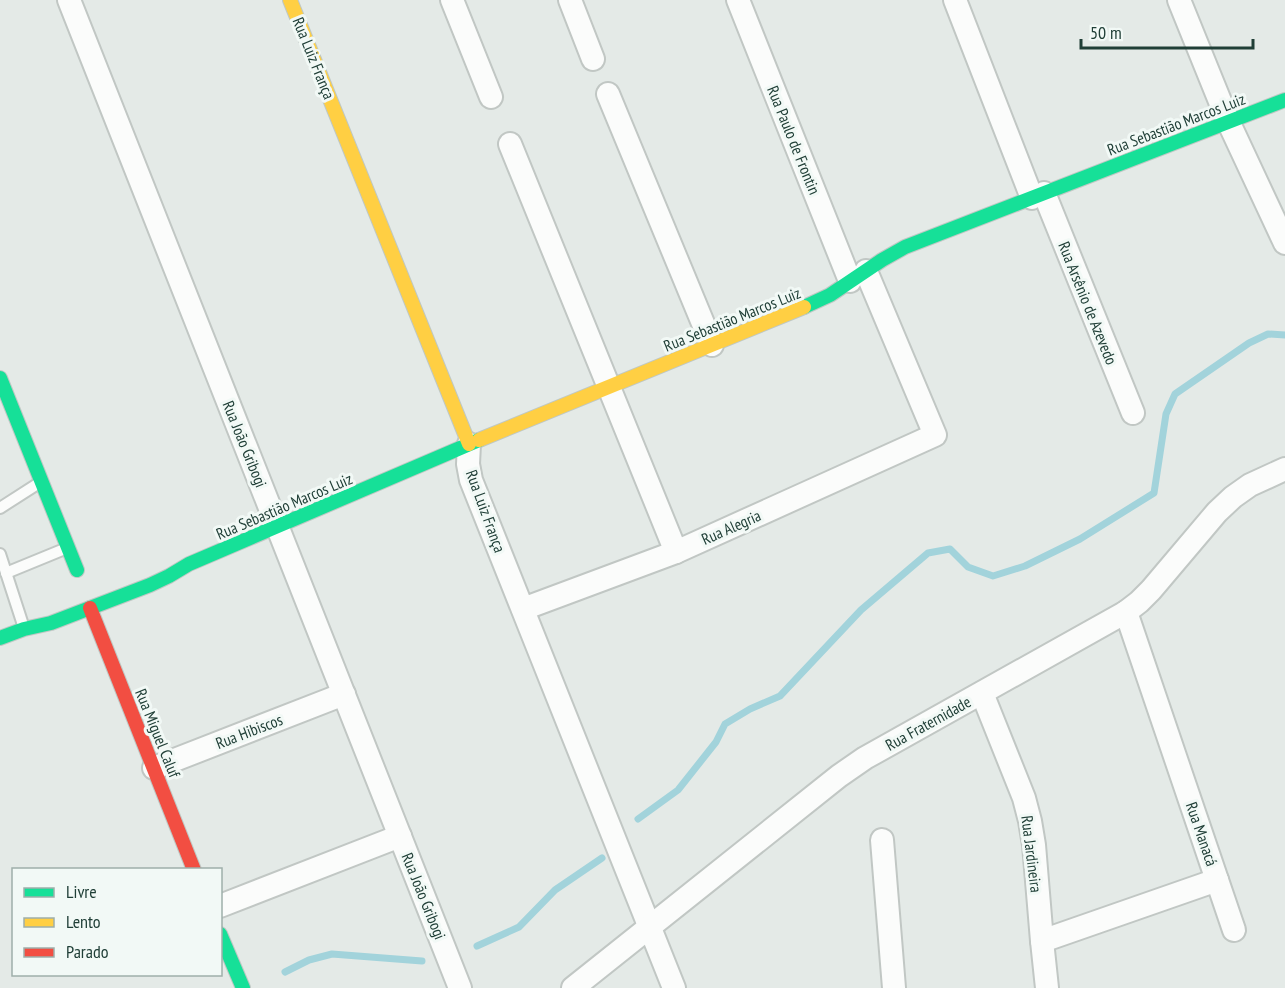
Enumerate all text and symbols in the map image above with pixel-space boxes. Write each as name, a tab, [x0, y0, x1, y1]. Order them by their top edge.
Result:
scale bar	[1081, 12, 1254, 50]
street label: Rua Luiz França	[289, 14, 339, 102]
text: 50 m	[1090, 21, 1122, 44]
street label: Rua Paulo de Frontin	[763, 83, 825, 197]
street label: Rua Sebastião Marcos Luiz	[1104, 88, 1248, 159]
street label: Rua Arsênio de Azevedo	[1054, 238, 1122, 368]
street label: Rua Sebastião Marcos Luiz	[661, 282, 804, 356]
street label: Rua João Gribogi	[219, 398, 271, 490]
street label: Rua Luiz França	[462, 467, 510, 555]
street label: Rua Sebastião Marcos Luiz	[213, 468, 355, 544]
street label: Rua Alegria	[698, 505, 764, 549]
street label: Rua Miguel Caluf	[131, 686, 185, 781]
street label: Rua Fraternidade	[882, 691, 974, 755]
street label: Rua Hibiscos	[213, 709, 285, 753]
street label: Rua Manacá	[1182, 799, 1222, 869]
street label: Rua Jardineira	[1017, 814, 1047, 894]
street label: Rua João Gribogi	[398, 850, 450, 942]
legend	[12, 868, 222, 976]
text: Livre	[66, 880, 97, 903]
text: Lento	[66, 910, 101, 933]
text: Parado	[66, 940, 109, 963]

